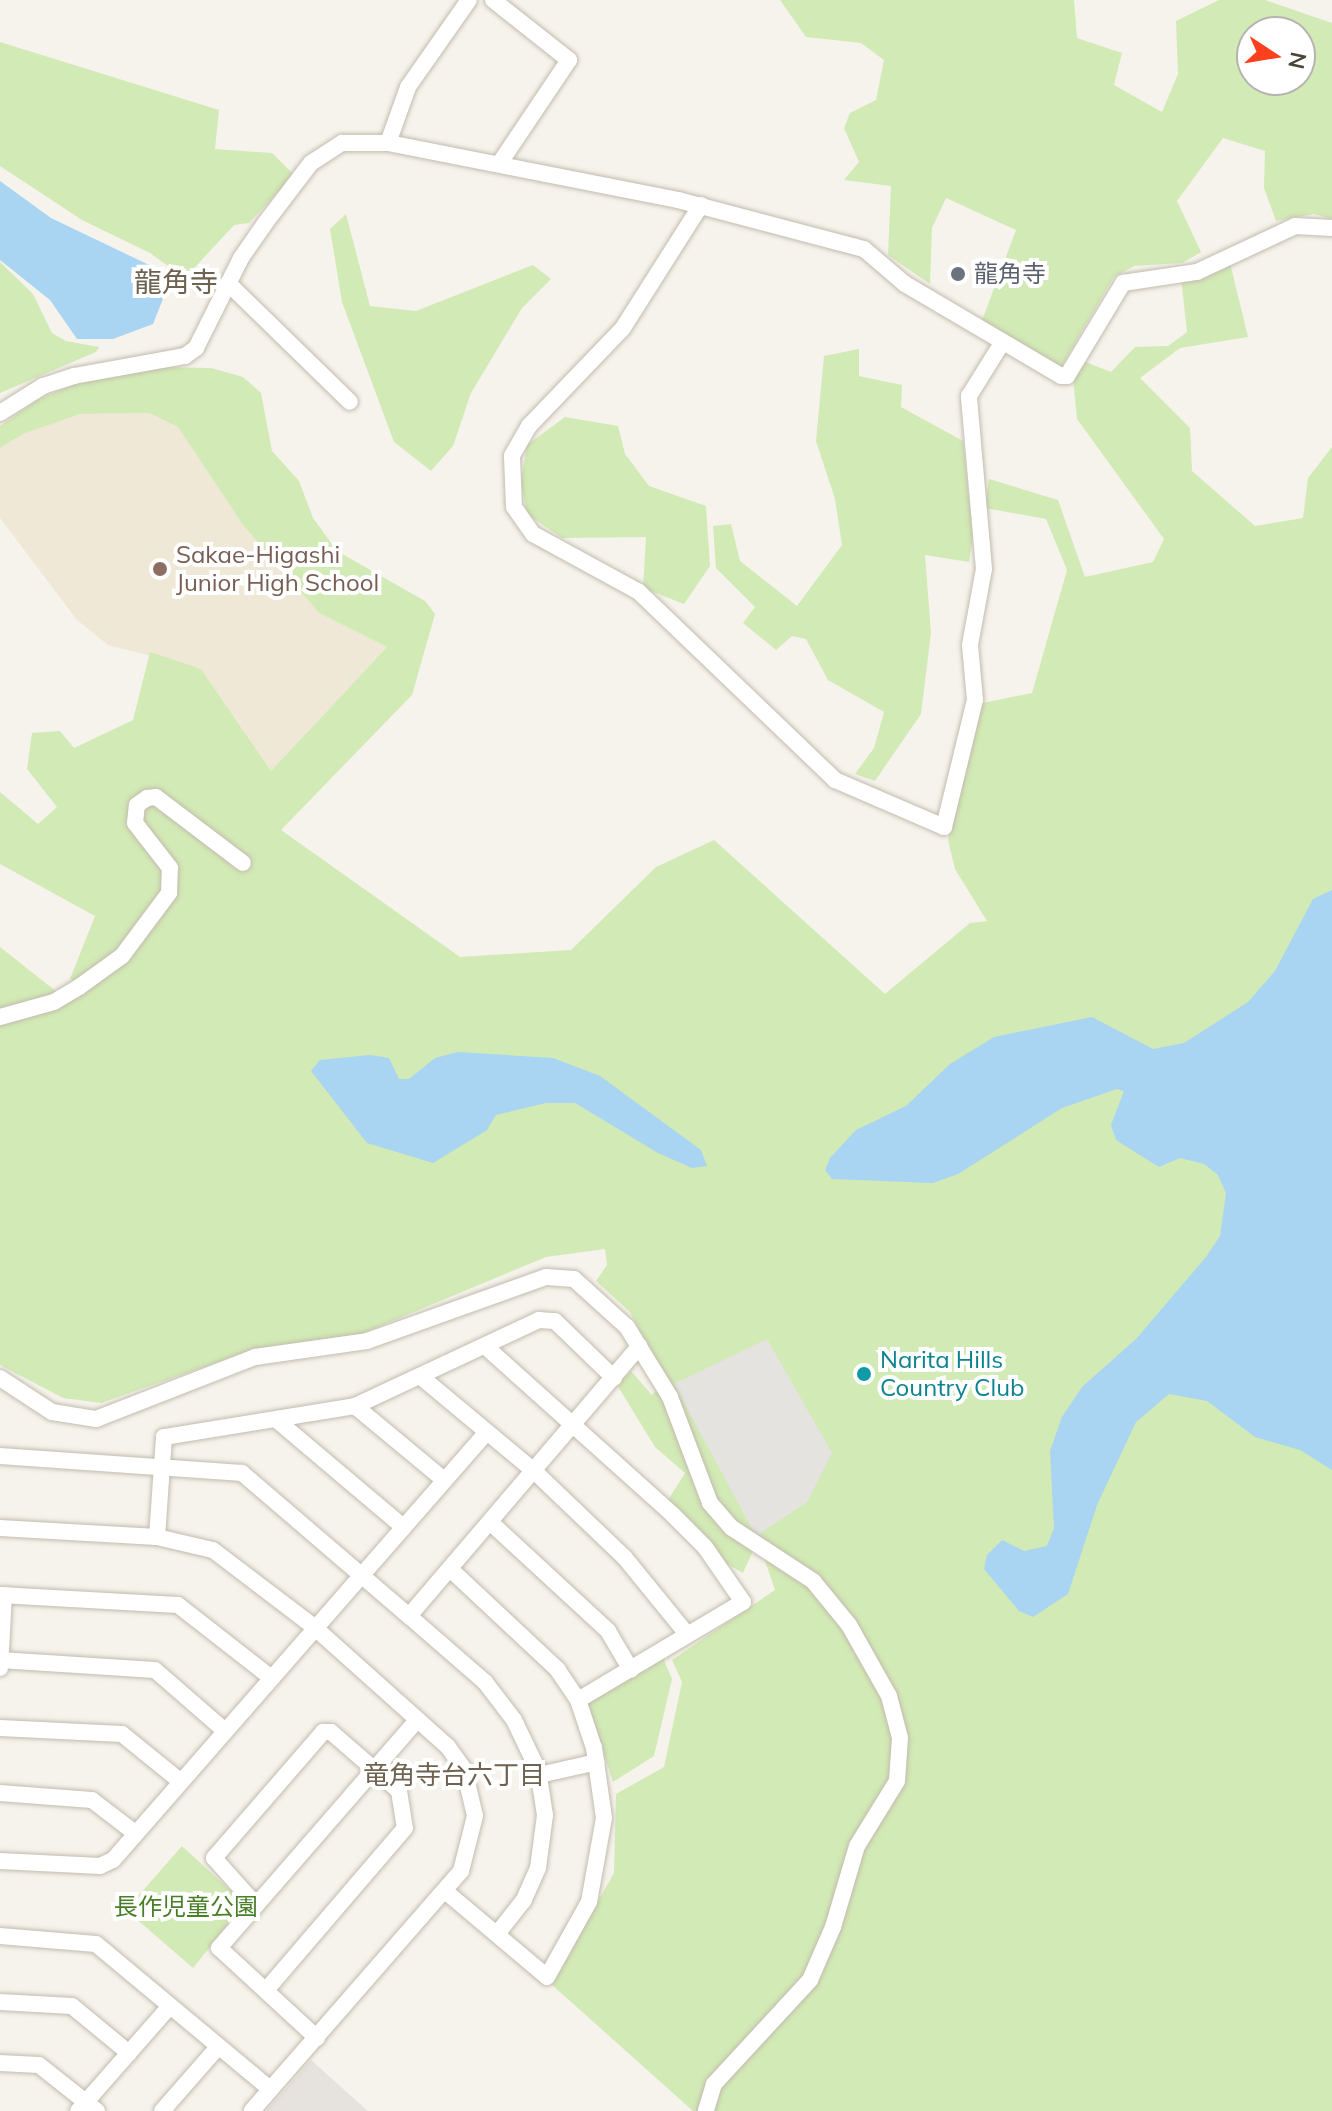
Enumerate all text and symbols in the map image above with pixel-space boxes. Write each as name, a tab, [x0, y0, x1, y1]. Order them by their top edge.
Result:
north arrow	[1236, 16, 1316, 96]
text: N	[1282, 50, 1313, 72]
place label: 龍角寺	[974, 260, 1046, 288]
district label: 龍角寺	[134, 265, 218, 299]
marker: 龍角寺	[949, 265, 967, 283]
place label: Sakae-Higashi Junior High School	[176, 541, 379, 597]
marker: Sakae-Higashi Junior High School	[151, 560, 169, 578]
place label: Narita Hills Country Club	[880, 1346, 1024, 1402]
marker: Narita Hills Country Club	[855, 1365, 873, 1383]
district label: 竜角寺台六丁目	[363, 1759, 545, 1791]
park label: 長作児童公園	[114, 1893, 258, 1921]

